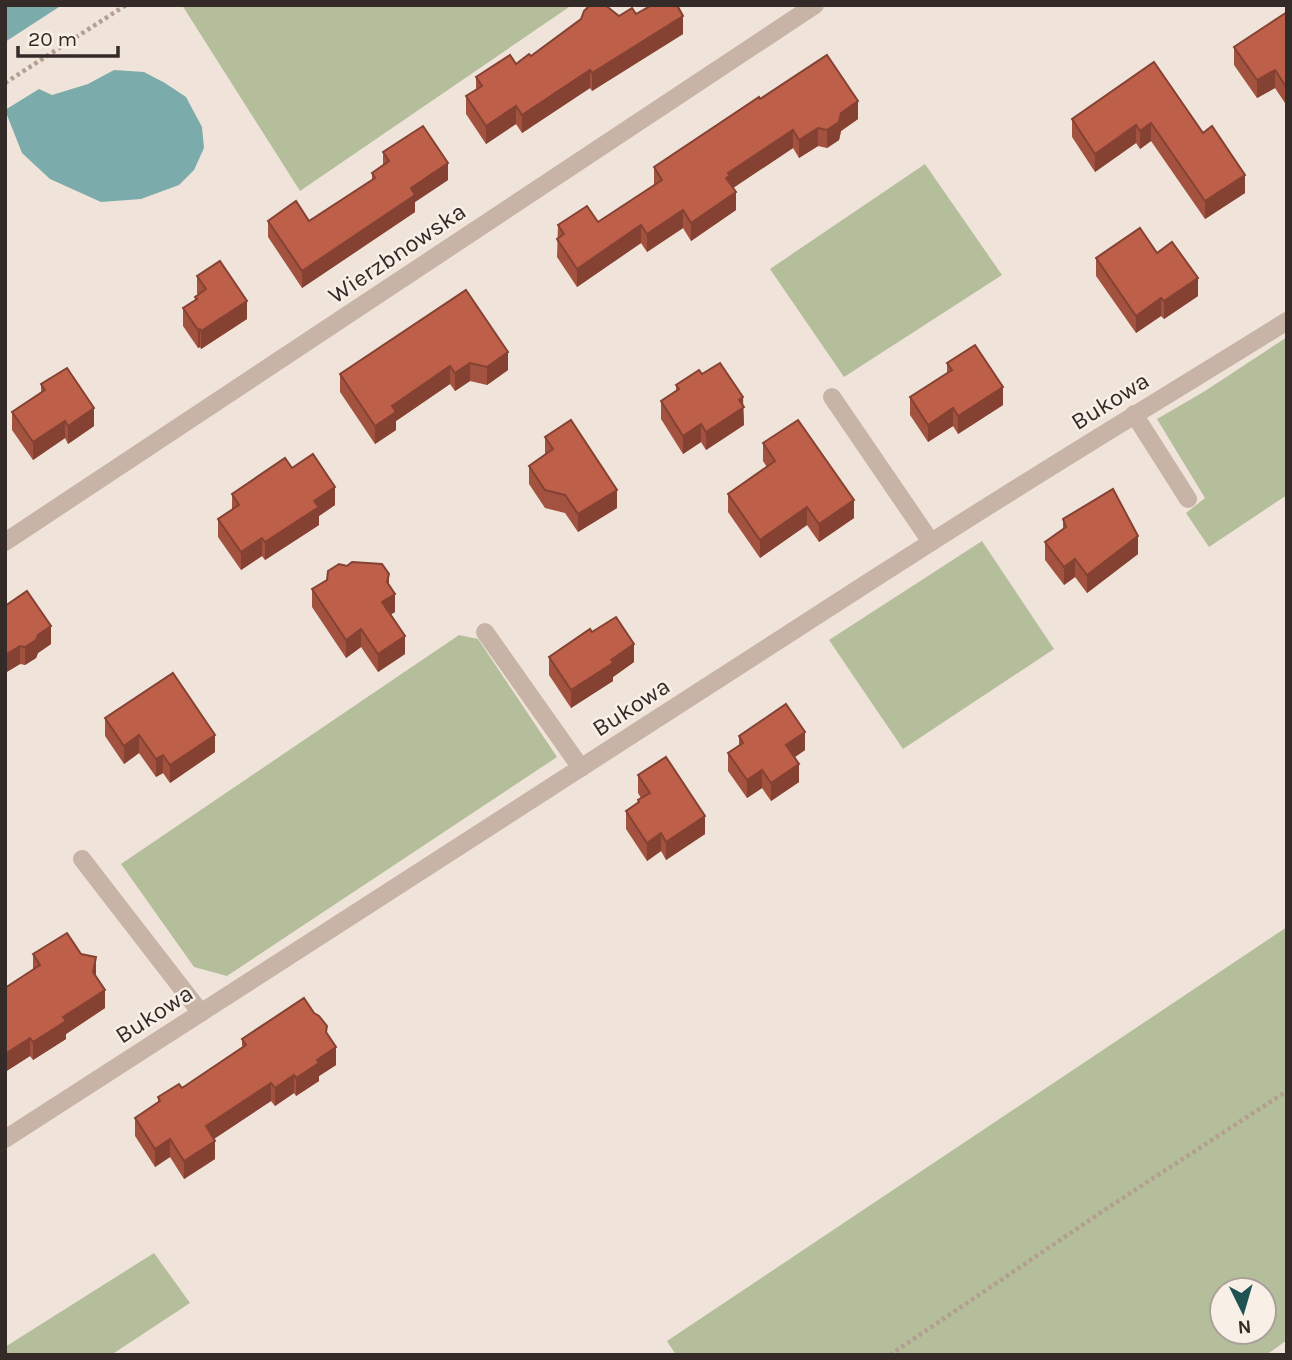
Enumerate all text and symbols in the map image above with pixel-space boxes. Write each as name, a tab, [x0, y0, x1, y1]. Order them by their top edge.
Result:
scale bar	[18, 14, 117, 58]
text: 20 m	[28, 27, 77, 51]
street label: Wierzbnowska	[323, 197, 471, 309]
street label: Bukowa	[1066, 366, 1154, 436]
street label: Bukowa	[587, 672, 675, 742]
street label: Bukowa	[110, 979, 198, 1049]
north arrow	[1208, 1276, 1278, 1346]
text: N	[1237, 1315, 1252, 1338]

